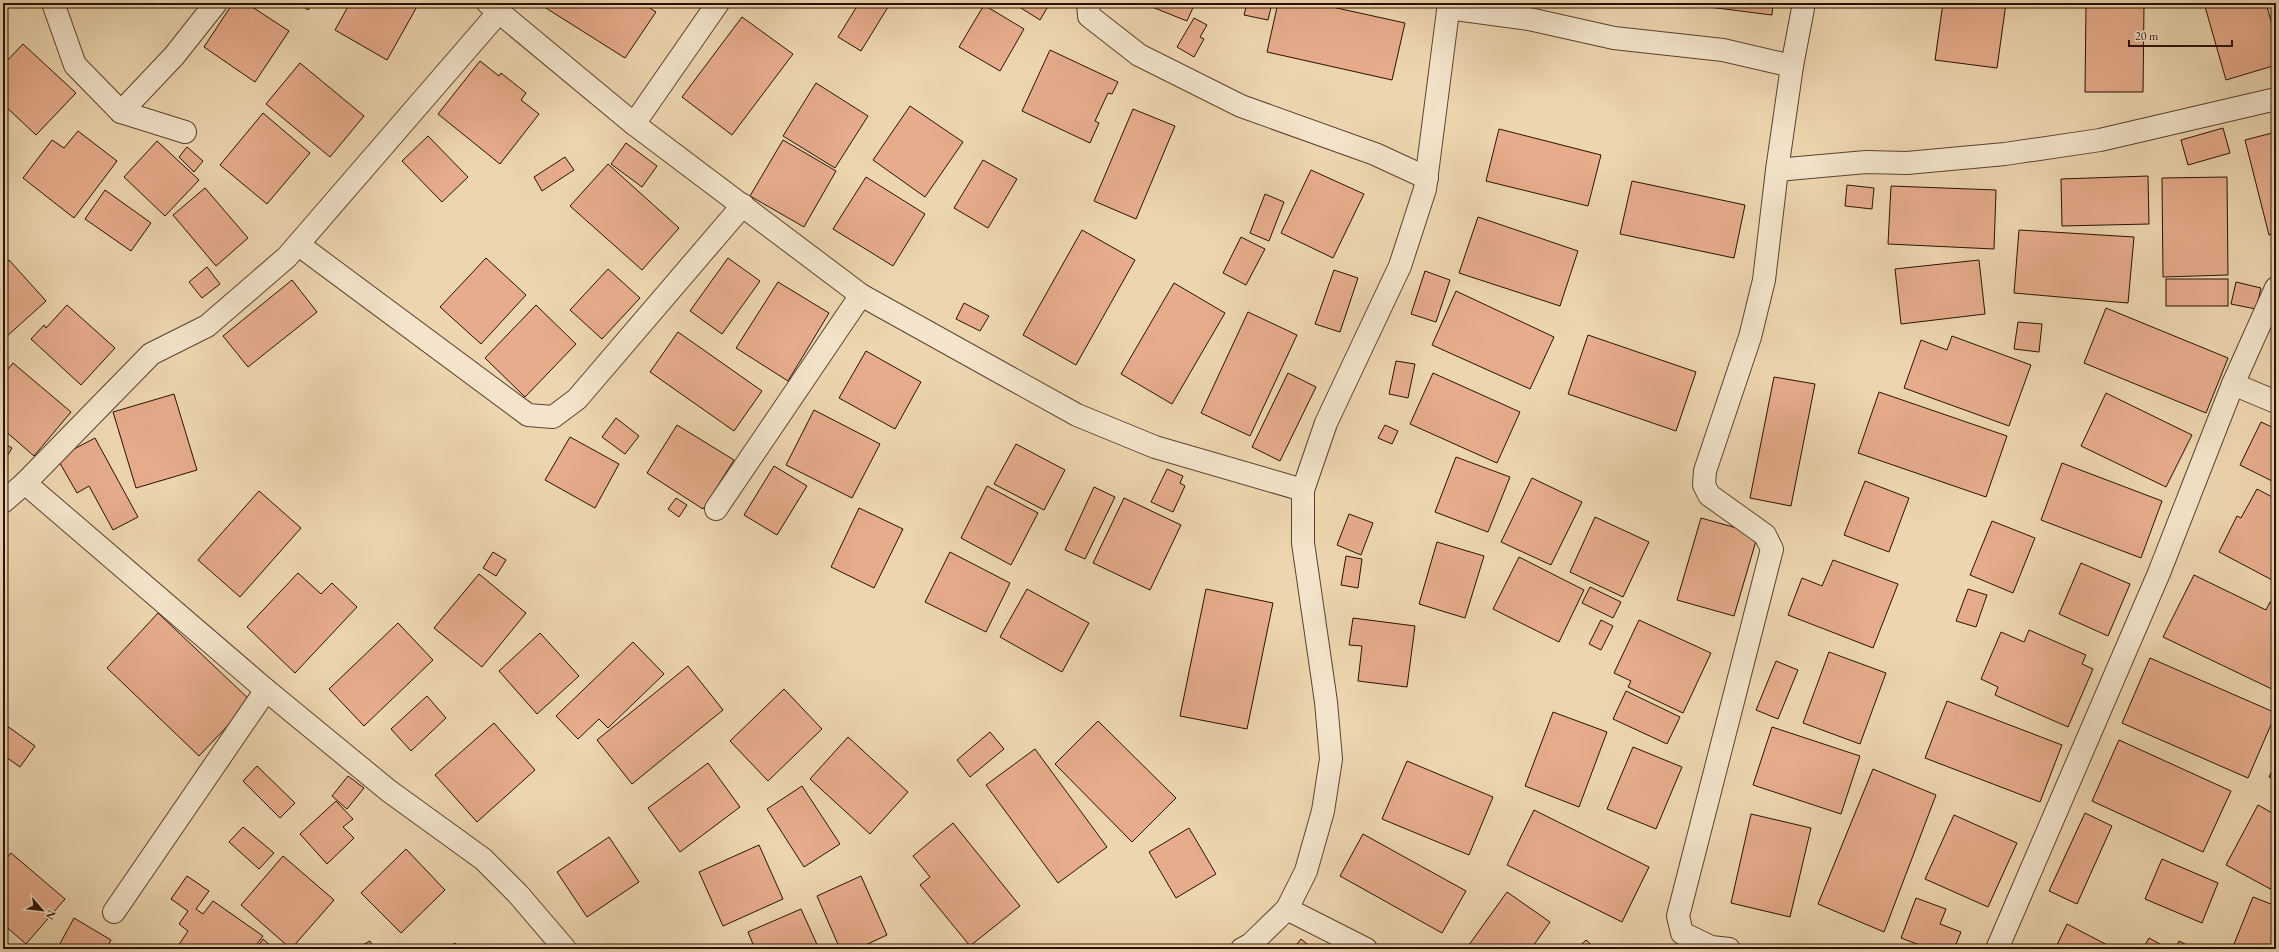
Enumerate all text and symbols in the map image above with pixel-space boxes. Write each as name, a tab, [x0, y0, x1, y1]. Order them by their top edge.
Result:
scale bar	[2129, 22, 2232, 48]
text: 20 m	[2135, 28, 2159, 44]
north arrow	[22, 890, 62, 930]
text: N	[43, 907, 59, 922]

